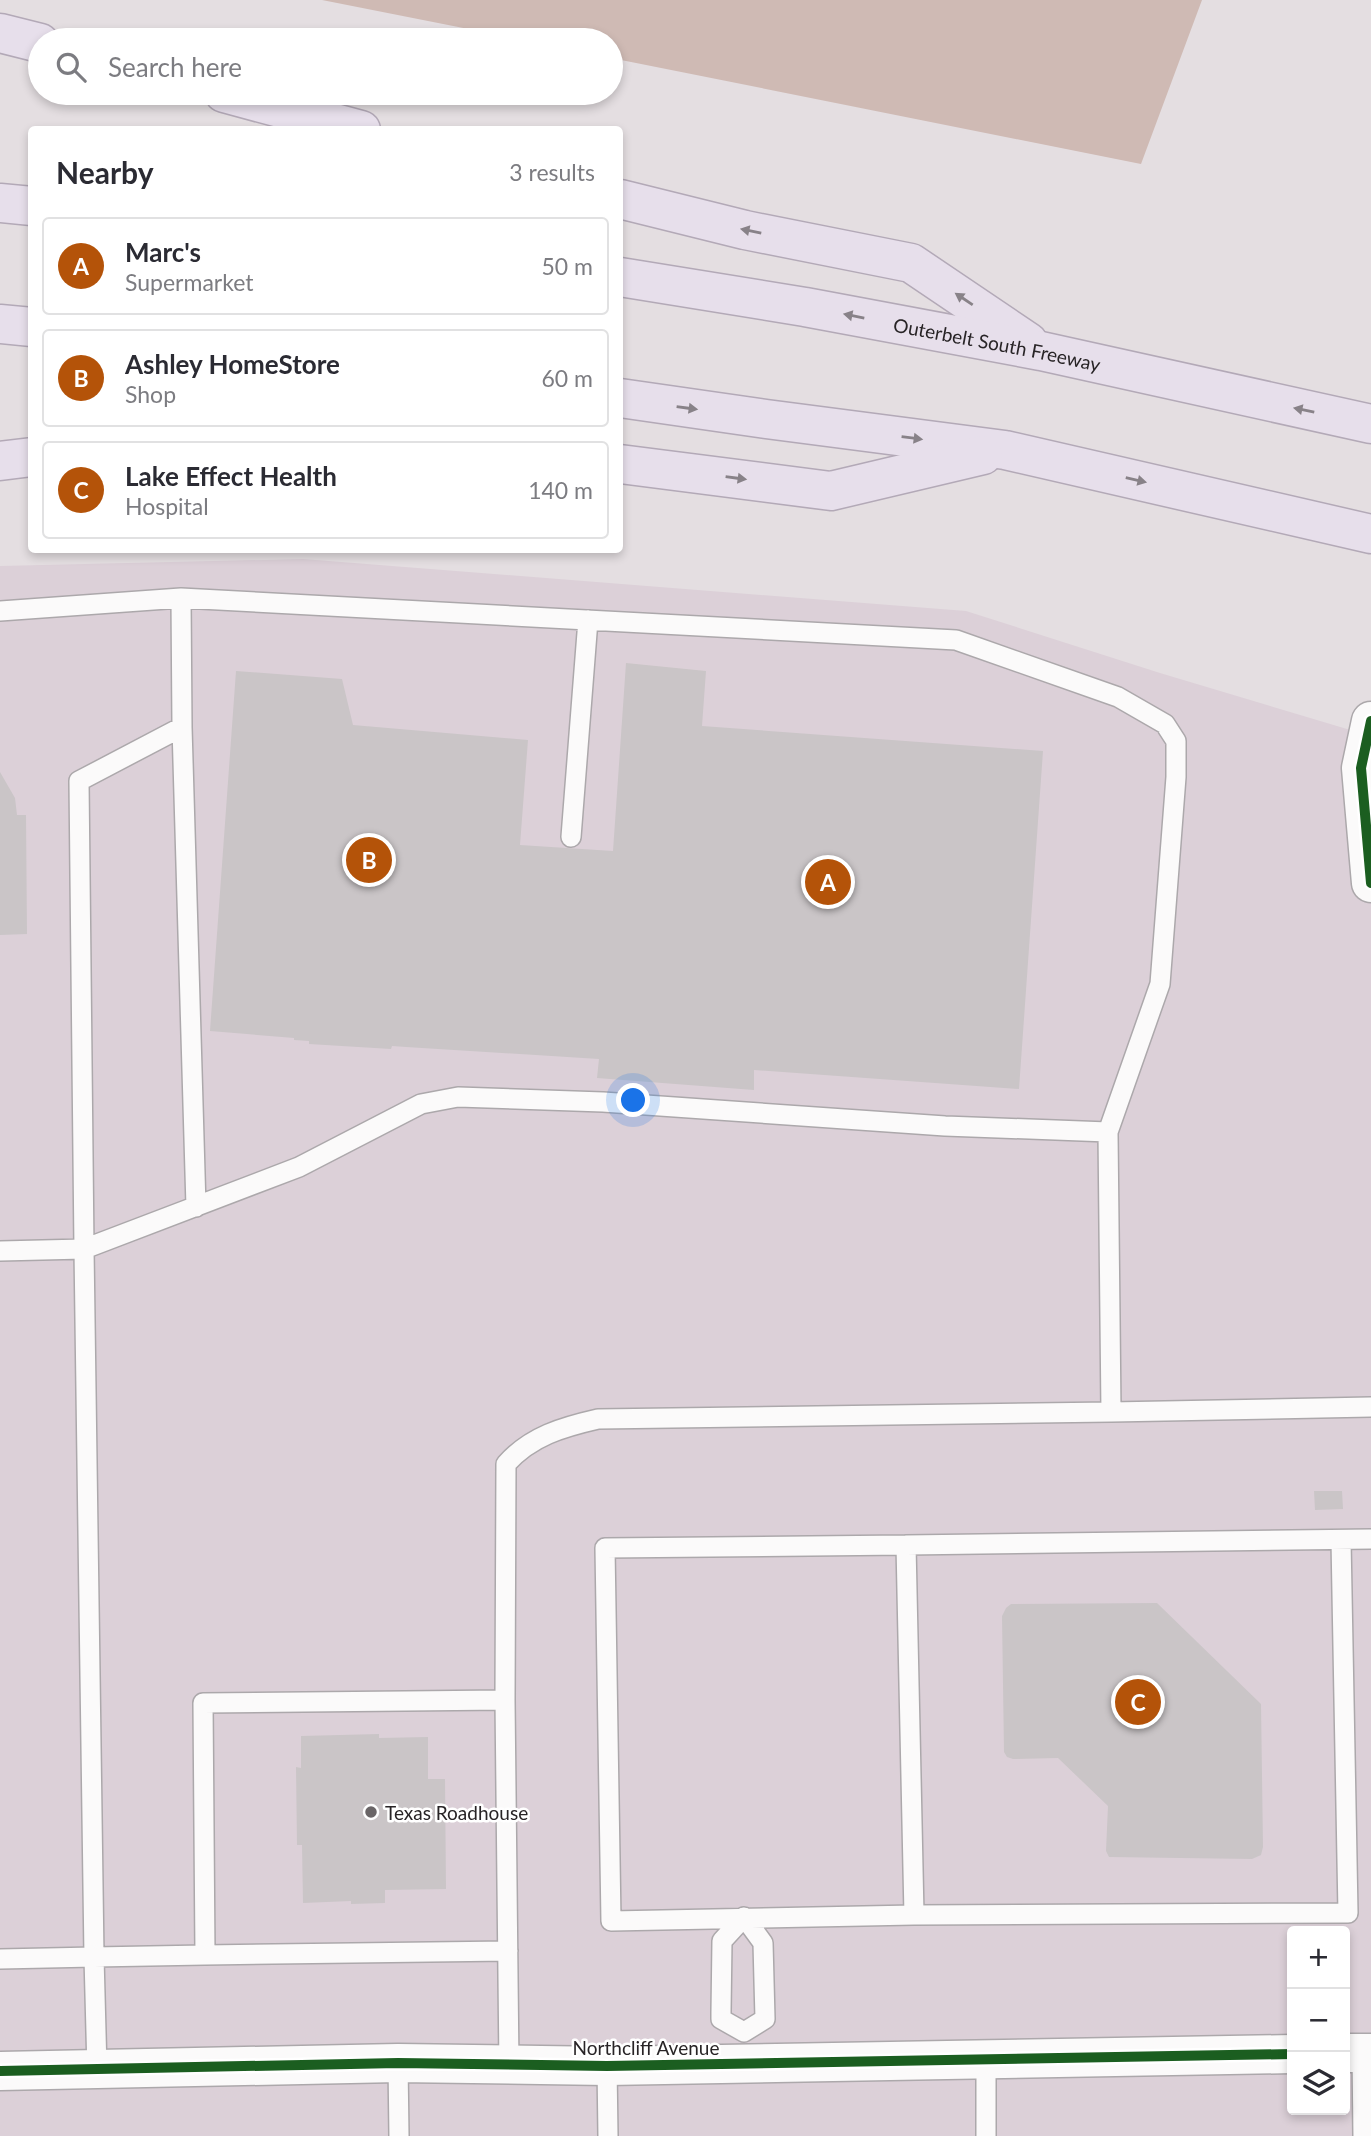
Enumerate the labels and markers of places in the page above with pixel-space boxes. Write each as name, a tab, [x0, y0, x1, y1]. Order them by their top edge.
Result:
pin: B	[346, 834, 392, 886]
pin: A	[805, 856, 851, 908]
pin: C	[1115, 1676, 1161, 1728]
place label: Texas Roadhouse	[385, 1801, 528, 1824]
marker: Texas Roadhouse	[363, 1804, 379, 1820]

